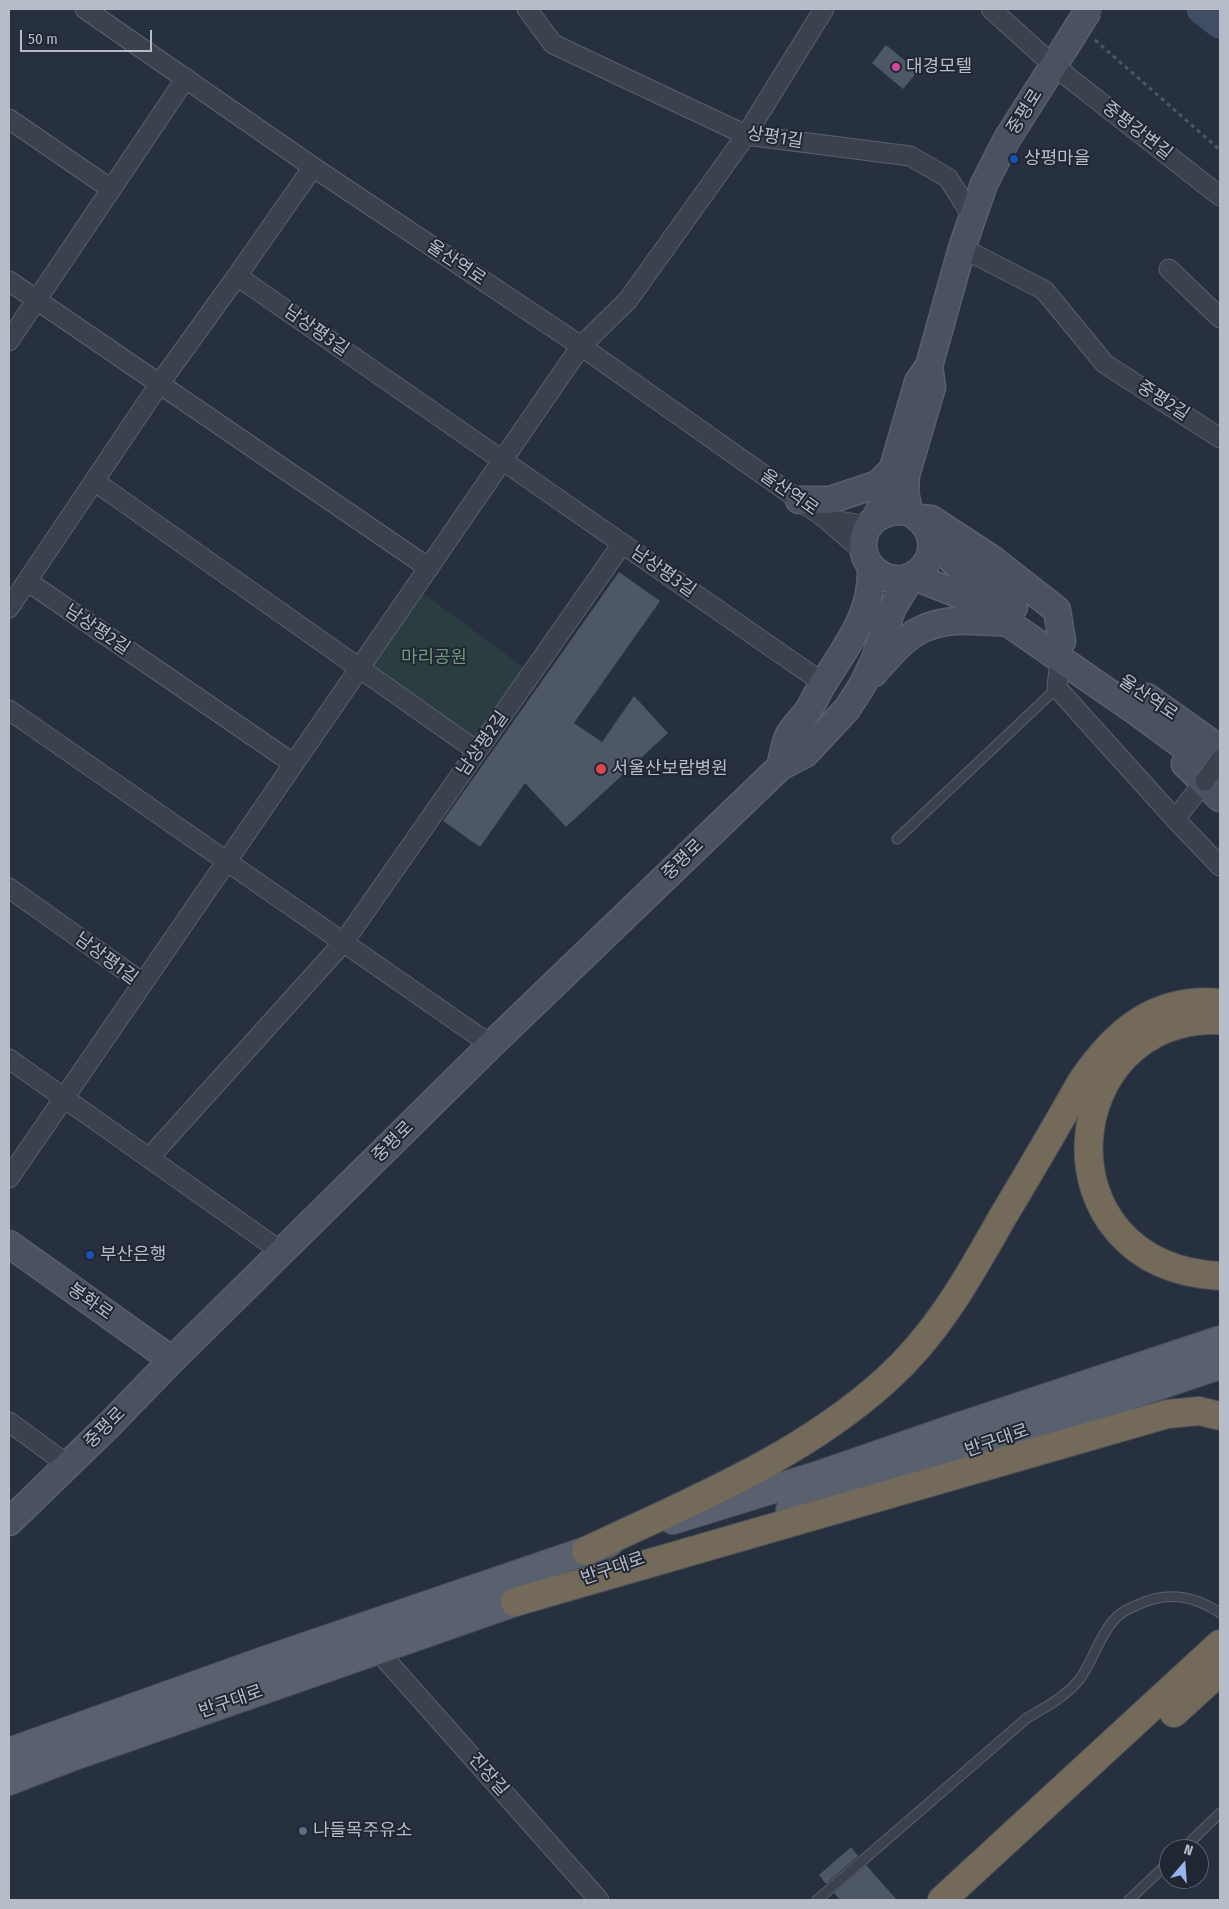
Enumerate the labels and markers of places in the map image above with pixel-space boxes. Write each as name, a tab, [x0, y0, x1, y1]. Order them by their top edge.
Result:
place label: 대경모텔	[906, 56, 972, 78]
marker: 대경모텔	[890, 61, 902, 73]
place label: 상평마을	[1024, 148, 1090, 170]
marker: 상평마을	[1008, 153, 1020, 165]
place label: 서울산보람병원	[612, 758, 728, 780]
marker: 서울산보람병원	[594, 762, 608, 776]
place label: 부산은행	[100, 1244, 166, 1266]
marker: 부산은행	[84, 1249, 96, 1261]
place label: 나들목주유소	[313, 1820, 412, 1842]
marker: 나들목주유소	[297, 1825, 309, 1837]

